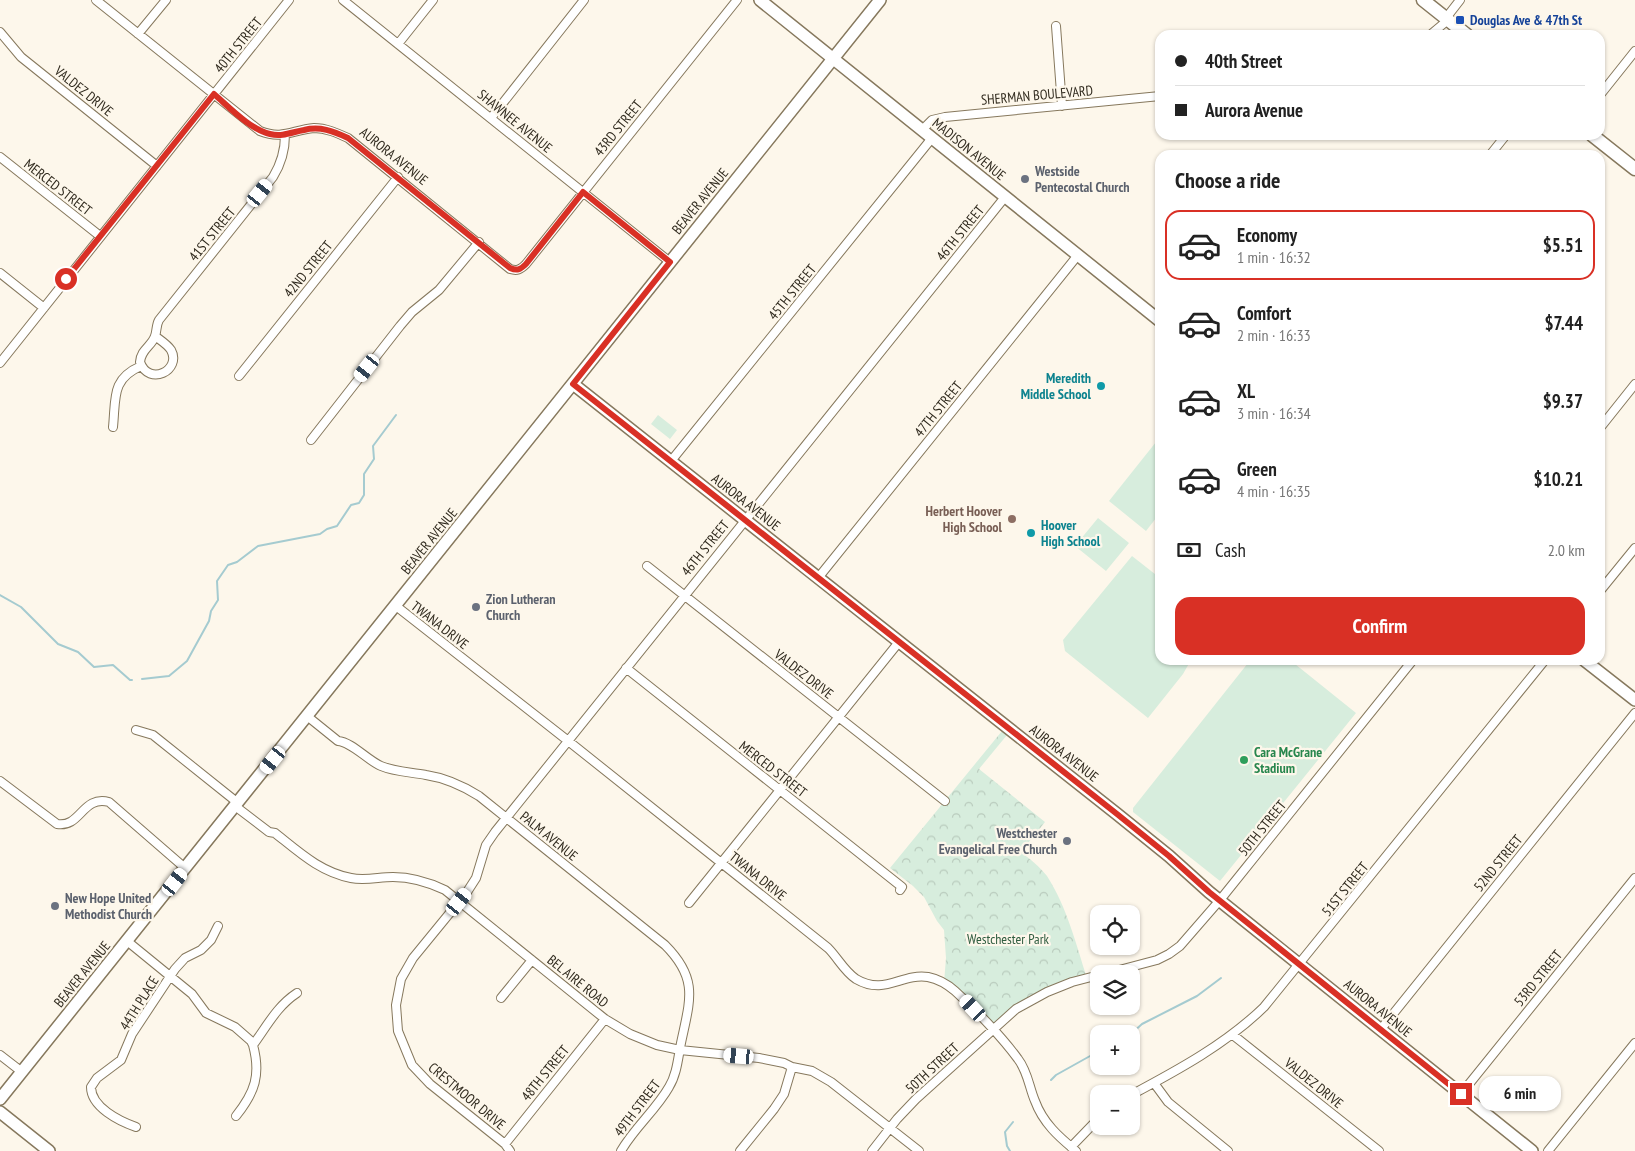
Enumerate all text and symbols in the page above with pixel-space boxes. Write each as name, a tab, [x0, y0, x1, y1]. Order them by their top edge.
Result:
place label: Douglas Ave & 47th St	[1470, 11, 1582, 29]
street label: 40TH STREET	[210, 13, 266, 77]
marker: Douglas Ave & 47th St	[1454, 14, 1466, 26]
text: 40th Street	[1205, 49, 1282, 73]
street label: VALDEZ DRIVE	[50, 61, 117, 120]
street label: SHERMAN BOULEVARD	[980, 81, 1094, 109]
street label: SHAWNEE AVENUE	[474, 85, 556, 157]
street label: 43RD STREET	[590, 96, 647, 160]
text: Aurora Avenue	[1205, 98, 1303, 122]
street label: MADISON AVENUE	[929, 114, 1009, 184]
street label: AURORA AVENUE	[356, 123, 432, 189]
street label: MERCED STREET	[20, 155, 96, 220]
place label: Westside Pentecostal Church	[1034, 162, 1130, 196]
street label: BEAVER AVENUE	[668, 164, 732, 238]
text: Choose a ride	[1175, 166, 1280, 194]
marker: Westside Pentecostal Church	[1019, 173, 1031, 185]
car	[244, 177, 275, 209]
street label: 46TH STREET	[932, 201, 988, 265]
street label: 41ST STREET	[185, 203, 240, 265]
icon: car	[1177, 223, 1222, 268]
text: Economy	[1237, 223, 1297, 247]
text: $5.51	[1543, 233, 1583, 257]
street label: 42ND STREET	[280, 236, 337, 301]
text: 1 min · 16:32	[1237, 247, 1311, 267]
street label: 45TH STREET	[764, 260, 820, 324]
route start	[55, 268, 77, 290]
icon: car	[1177, 301, 1222, 346]
text: Comfort	[1237, 301, 1291, 325]
text: $7.44	[1545, 311, 1583, 335]
text: 2 min · 16:33	[1237, 325, 1311, 345]
car	[351, 352, 382, 384]
place label: Meredith Middle School	[1021, 369, 1092, 403]
street label: 47TH STREET	[910, 377, 966, 441]
icon: car	[1177, 379, 1222, 424]
text: XL	[1237, 379, 1255, 403]
marker: Meredith Middle School	[1095, 380, 1107, 392]
text: $9.37	[1543, 389, 1583, 413]
text: 3 min · 16:34	[1237, 403, 1311, 423]
icon: car	[1177, 457, 1222, 502]
text: Green	[1237, 457, 1277, 481]
text: $10.21	[1534, 467, 1583, 491]
street label: AURORA AVENUE	[708, 470, 784, 534]
text: 4 min · 16:35	[1237, 481, 1311, 501]
place label: Herbert Hoover High School	[925, 502, 1003, 536]
street label: BEAVER AVENUE	[397, 504, 461, 578]
marker: Herbert Hoover High School	[1006, 513, 1018, 525]
street label: 46TH STREET	[677, 516, 733, 580]
place label: Hoover High School	[1041, 516, 1101, 550]
marker: Hoover High School	[1025, 527, 1037, 539]
icon: cash	[1175, 536, 1203, 564]
text: Cash	[1215, 538, 1246, 562]
text: 2.0 km	[1548, 540, 1585, 560]
place label: Zion Lutheran Church	[486, 590, 555, 624]
street label: TWANA DRIVE	[408, 597, 472, 653]
button: Confirm	[1175, 597, 1585, 655]
marker: Zion Lutheran Church	[470, 601, 482, 613]
street label: VALDEZ DRIVE	[770, 645, 837, 703]
street label: AURORA AVENUE	[1026, 721, 1102, 785]
street label: MERCED STREET	[735, 737, 811, 802]
place label: Cara McGrane Stadium	[1254, 743, 1322, 777]
car	[257, 744, 288, 776]
marker: Cara McGrane Stadium	[1238, 754, 1250, 766]
street label: 50TH STREET	[1234, 796, 1290, 860]
street label: PALM AVENUE	[517, 807, 581, 865]
place label: Westchester Evangelical Free Church	[939, 824, 1058, 858]
street label: 52ND STREET	[1470, 830, 1527, 895]
marker: Westchester Evangelical Free Church	[1061, 835, 1073, 847]
street label: TWANA DRIVE	[726, 848, 790, 904]
street label: 51ST STREET	[1318, 858, 1373, 920]
car	[159, 866, 190, 898]
car	[443, 886, 474, 918]
place label: New Hope United Methodist Church	[65, 889, 152, 923]
marker: New Hope United Methodist Church	[49, 900, 61, 912]
map controls	[1090, 905, 1140, 1135]
button: locate	[1090, 905, 1140, 955]
park label: Westchester Park	[967, 930, 1050, 948]
street label: BEAVER AVENUE	[50, 937, 114, 1011]
street label: 53RD STREET	[1510, 946, 1567, 1010]
street label: BEL AIRE ROAD	[544, 951, 612, 1011]
button: layers	[1090, 965, 1140, 1015]
street label: 44TH PLACE	[115, 973, 163, 1033]
street label: AURORA AVENUE	[1340, 975, 1416, 1041]
car	[957, 992, 988, 1024]
button: +	[1090, 1025, 1140, 1075]
street label: 50TH STREET	[902, 1038, 963, 1097]
street label: 48TH STREET	[517, 1041, 573, 1105]
car	[723, 1047, 754, 1065]
street label: VALDEZ DRIVE	[1280, 1053, 1347, 1112]
street label: CRESTMOOR DRIVE	[425, 1059, 509, 1133]
street label: 49TH STREET	[610, 1075, 665, 1140]
callout: 6 min	[1478, 1076, 1561, 1112]
route end	[1450, 1083, 1472, 1105]
text: 6 min	[1504, 1083, 1536, 1103]
button: −	[1090, 1085, 1140, 1135]

